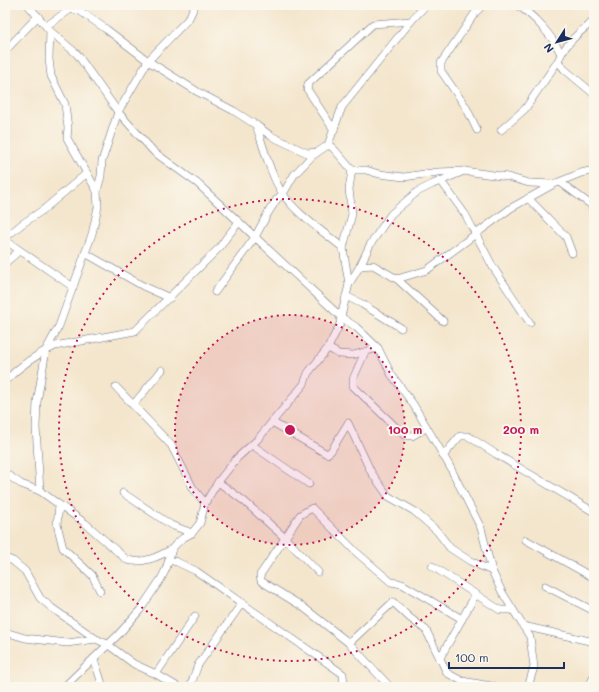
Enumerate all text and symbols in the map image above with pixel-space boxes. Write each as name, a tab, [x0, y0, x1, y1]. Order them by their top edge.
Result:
north arrow	[537, 22, 577, 62]
text: N	[540, 40, 557, 56]
text: 100 m	[388, 421, 422, 437]
text: 200 m	[503, 421, 539, 437]
centre of rings	[283, 423, 297, 437]
scale bar	[449, 644, 564, 670]
text: 100 m	[455, 649, 489, 665]

